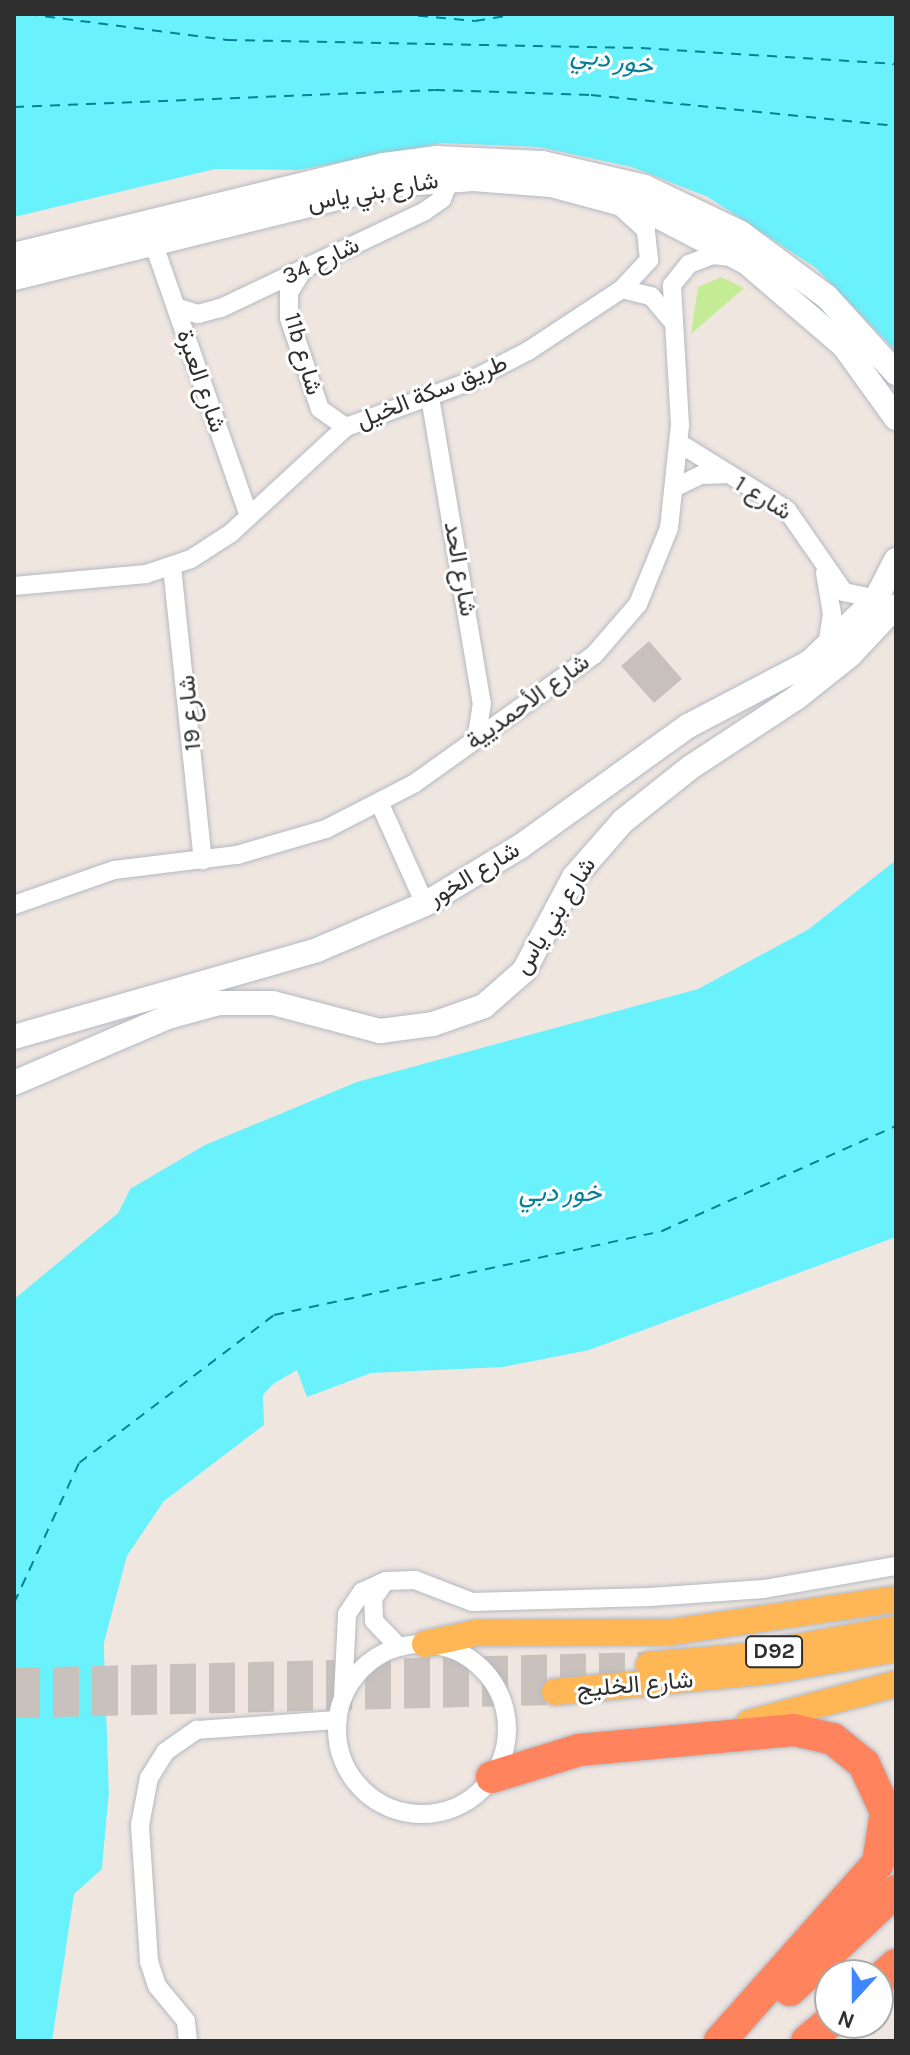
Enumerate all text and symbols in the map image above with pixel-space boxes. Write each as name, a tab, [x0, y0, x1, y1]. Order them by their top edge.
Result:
water label: خور دبي	[569, 38, 655, 82]
street label: شارع بني ياس	[305, 166, 441, 218]
street label: شارع 34	[278, 231, 364, 291]
street label: 11b شارع	[278, 310, 328, 398]
street label: شارع العبرة	[170, 326, 232, 436]
street label: طريق سكة الخيل	[352, 349, 512, 435]
street label: شارع 1	[729, 469, 797, 527]
street label: شارع الحد	[438, 519, 482, 619]
street label: شارع الأحمديية	[461, 648, 595, 756]
street label: شارع 19	[172, 674, 208, 752]
street label: شارع الخور	[423, 835, 525, 913]
street label: شارع بني ياس	[508, 852, 602, 980]
water label: خور دبي	[519, 1177, 601, 1209]
road number: D92	[744, 1634, 804, 1670]
street label: شارع الخليج	[575, 1666, 695, 1704]
north arrow	[814, 1959, 894, 2039]
text: N	[834, 2005, 858, 2035]

